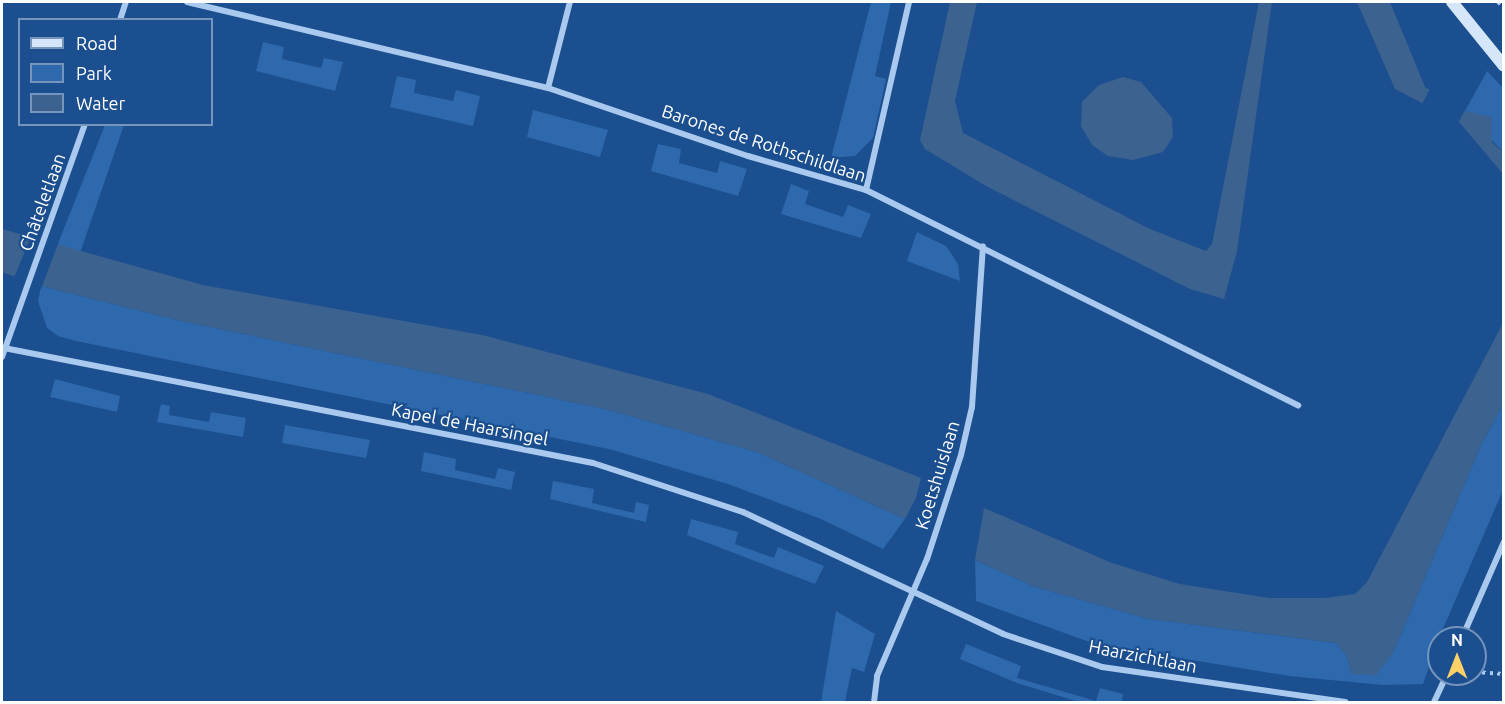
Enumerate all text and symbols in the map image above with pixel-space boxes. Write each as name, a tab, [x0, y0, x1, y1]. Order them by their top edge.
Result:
legend	[18, 18, 213, 126]
text: Road	[76, 33, 118, 53]
text: Park	[76, 63, 112, 83]
text: Water	[76, 93, 125, 113]
street label: Barones de Rothschildlaan	[659, 100, 869, 186]
street label: Châteletlaan	[14, 150, 70, 254]
street label: Kapel de Haarsingel	[390, 398, 550, 450]
street label: Koetshuislaan	[910, 418, 964, 532]
north arrow	[1427, 626, 1487, 686]
text: N	[1451, 631, 1463, 649]
street label: Haarzichtlaan	[1087, 635, 1199, 677]

